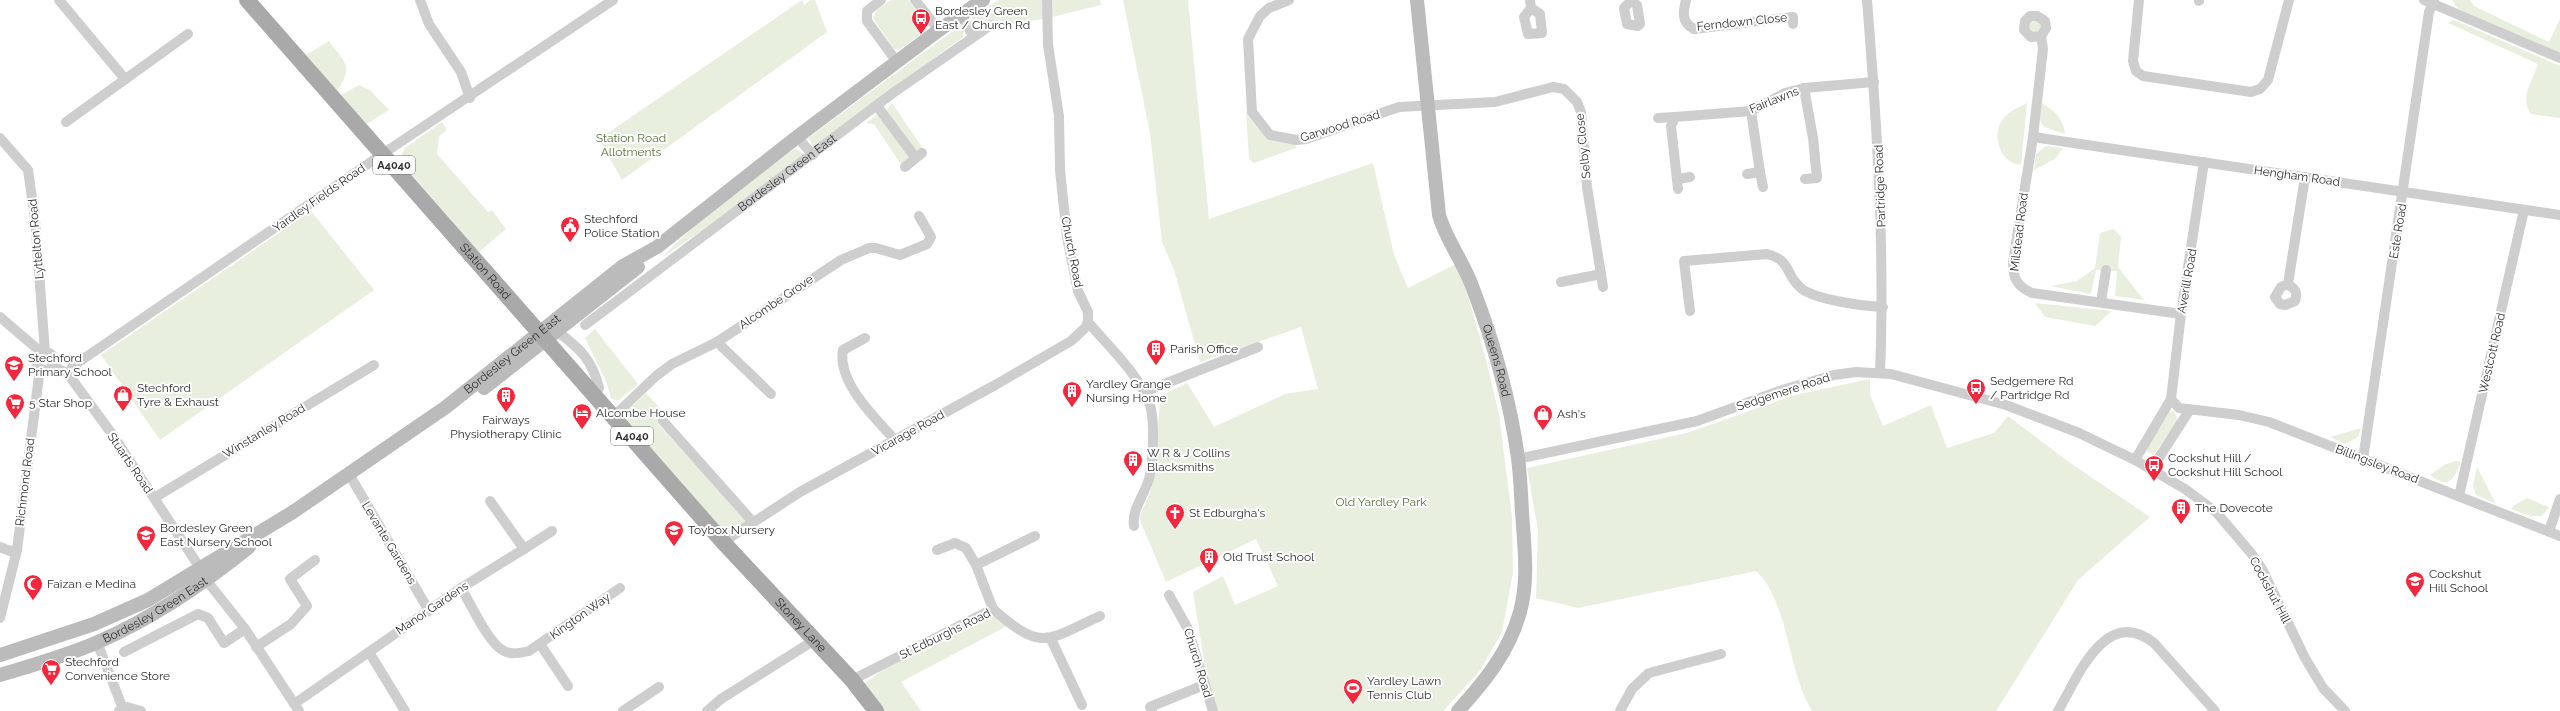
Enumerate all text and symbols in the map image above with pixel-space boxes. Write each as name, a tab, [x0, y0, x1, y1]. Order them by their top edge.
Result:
place label: Bordesley Green East / Church Rd	[935, 4, 1030, 32]
bus stop icon: Bordesley Green East / Church Rd	[910, 7, 932, 35]
street label: Ferndown Close	[1696, 10, 1788, 34]
street label: Fairlawns	[1747, 84, 1801, 116]
street label: Garwood Road	[1299, 107, 1381, 145]
street label: Selby Close	[1573, 113, 1593, 179]
park label: Station Road Allotments	[596, 131, 666, 159]
street label: Bordesley Green East	[735, 131, 839, 214]
street label: Partridge Road	[1872, 144, 1888, 228]
road number: A4040	[373, 156, 415, 174]
street label: Yardley Fields Road	[270, 161, 368, 235]
street label: Hengham Road	[2253, 163, 2341, 189]
street label: Milstead Road	[2007, 192, 2031, 272]
street label: Lyttelton Road	[26, 198, 46, 280]
street label: Este Road	[2387, 202, 2409, 260]
place label: Stechford Police Station	[584, 212, 659, 240]
public building icon: Stechford Police Station	[559, 215, 581, 243]
street label: Church Road	[1058, 215, 1086, 289]
street label: Station Road	[457, 240, 514, 302]
street label: Averill Road	[2174, 247, 2200, 315]
street label: Alcombe Grove	[736, 272, 816, 332]
street label: Westcott Road	[2476, 311, 2508, 395]
street label: Bordesley Green East	[461, 312, 563, 397]
street label: Queens Road	[1479, 322, 1513, 398]
building icon: Parish Office	[1145, 338, 1167, 366]
place label: Parish Office	[1170, 342, 1238, 356]
place label: Stechford Primary School	[28, 351, 112, 379]
school or university icon: Stechford Primary School	[3, 354, 25, 382]
street label: Sedgemere Road	[1735, 370, 1831, 414]
place label: Sedgemere Rd / Partridge Rd	[1990, 374, 2074, 402]
place label: Yardley Grange Nursing Home	[1086, 377, 1171, 405]
bus stop icon: Sedgemere Rd / Partridge Rd	[1965, 377, 1987, 405]
building icon: Yardley Grange Nursing Home	[1061, 380, 1083, 408]
place label: Stechford Tyre & Exhaust	[137, 381, 219, 409]
shop icon: Stechford Tyre & Exhaust	[112, 384, 134, 412]
building icon: Fairways Physiotherapy Clinic	[495, 385, 517, 413]
supermarket icon: 5 Star Shop	[4, 392, 26, 420]
place label: 5 Star Shop	[29, 396, 92, 410]
street label: Winstanley Road	[220, 401, 308, 461]
hotel icon: Alcombe House	[571, 402, 593, 430]
shop icon: Ash's	[1532, 403, 1554, 431]
place label: Alcombe House	[596, 406, 685, 420]
street label: Vicarage Road	[869, 407, 947, 459]
place label: Ash's	[1557, 407, 1586, 421]
place label: Fairways Physiotherapy Clinic	[450, 413, 562, 441]
road number: A4040	[611, 427, 653, 445]
street label: Stuarts Road	[104, 430, 156, 496]
street label: Richmond Road	[13, 437, 37, 527]
street label: Billingsley Road	[2333, 442, 2421, 486]
place label: W R & J Collins Blacksmiths	[1147, 446, 1230, 474]
building icon: W R & J Collins Blacksmiths	[1122, 449, 1144, 477]
place label: Cockshut Hill / Cockshut Hill School	[2168, 451, 2283, 479]
bus stop icon: Cockshut Hill / Cockshut Hill School	[2143, 454, 2165, 482]
park label: Old Yardley Park	[1335, 495, 1427, 509]
building icon: The Dovecote	[2170, 497, 2192, 525]
street label: Levante Gardens	[359, 499, 419, 587]
place label: The Dovecote	[2195, 501, 2273, 515]
church icon: St Edburgha's	[1164, 502, 1186, 530]
place label: St Edburgha's	[1189, 506, 1265, 520]
school or university icon: Toybox Nursery	[663, 519, 685, 547]
place label: Bordesley Green East Nursery School	[160, 521, 273, 549]
place label: Toybox Nursery	[688, 523, 775, 537]
school or university icon: Bordesley Green East Nursery School	[135, 524, 157, 552]
building icon: Old Trust School	[1198, 546, 1220, 574]
place label: Old Trust School	[1223, 550, 1315, 564]
street label: Cockshut Hill	[2247, 554, 2294, 626]
place label: Cockshut Hill School	[2429, 567, 2489, 595]
school or university icon: Cockshut Hill School	[2404, 570, 2426, 598]
mosque icon: Faizan e Medina	[22, 573, 44, 601]
street label: Bordesley Green East	[100, 574, 210, 646]
place label: Faizan e Medina	[47, 577, 136, 591]
street label: Manor Gardens	[393, 578, 471, 637]
street label: Kington Way	[547, 590, 613, 642]
street label: Stoney Lane	[772, 595, 829, 655]
street label: St Edburghs Road	[897, 606, 993, 662]
street label: Church Road	[1181, 627, 1215, 699]
place label: Stechford Convenience Store	[65, 655, 170, 683]
supermarket icon: Stechford Convenience Store	[40, 658, 62, 686]
place label: Yardley Lawn Tennis Club	[1367, 674, 1441, 702]
sports icon: Yardley Lawn Tennis Club	[1342, 677, 1364, 705]

